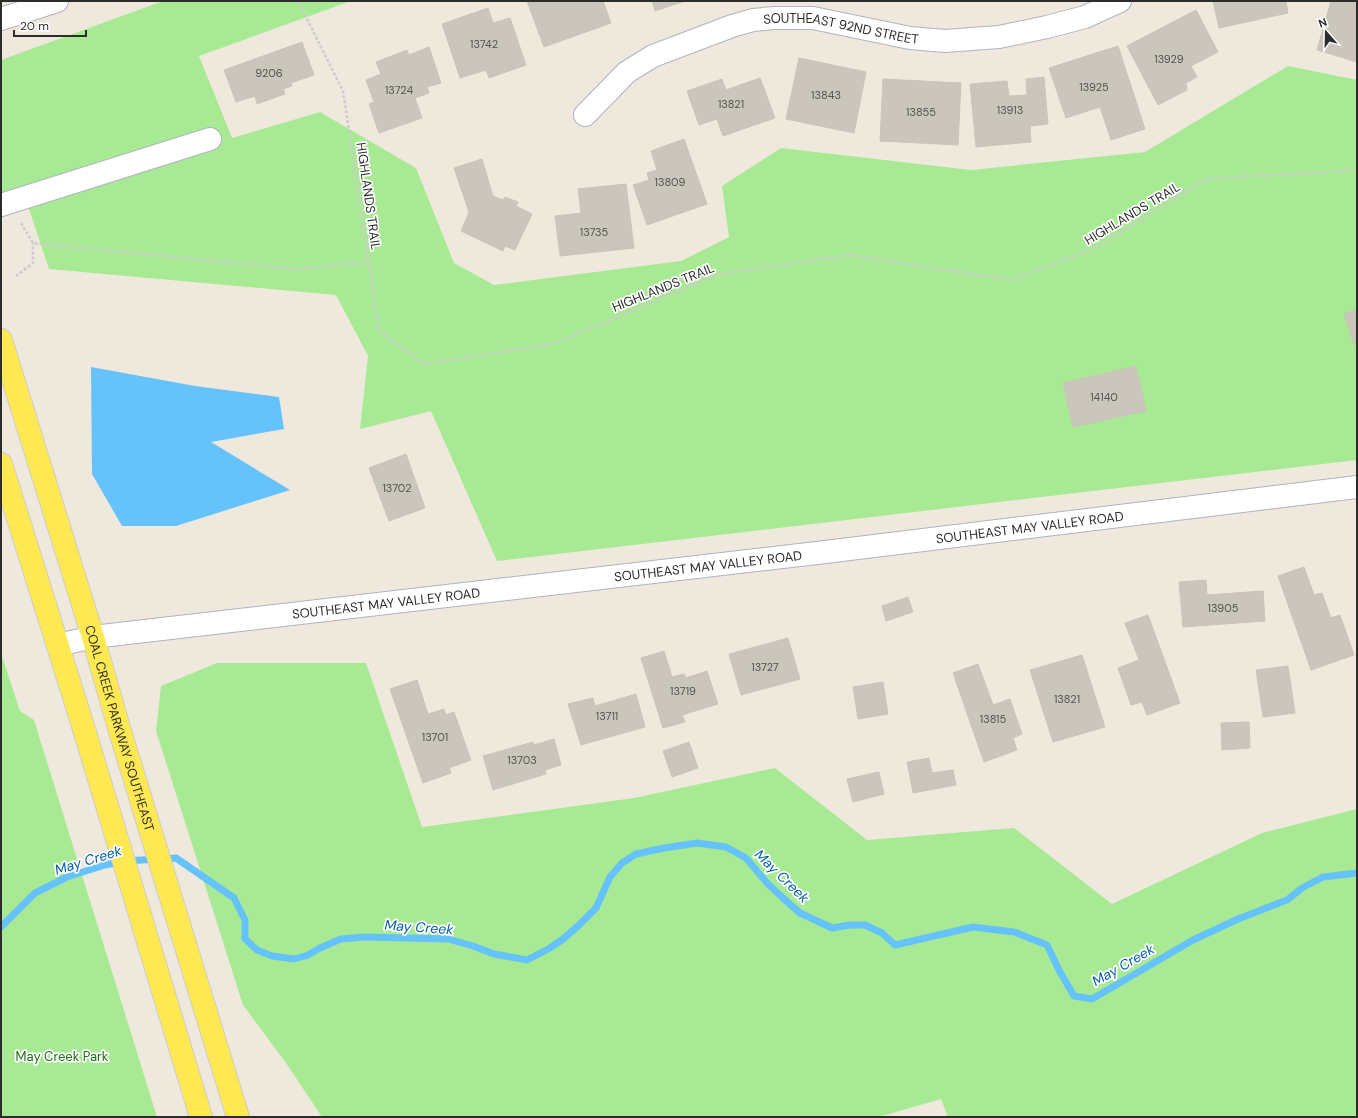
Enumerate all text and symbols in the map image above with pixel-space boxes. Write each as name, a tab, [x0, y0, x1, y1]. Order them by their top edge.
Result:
street label: SOUTHEAST 92ND STREET	[762, 10, 919, 48]
scale bar	[14, 12, 86, 38]
north arrow	[1306, 12, 1346, 52]
text: N	[1316, 15, 1329, 31]
text: 20 m	[20, 18, 49, 34]
house number: 13742	[470, 37, 498, 51]
house number: 13929	[1154, 52, 1184, 66]
house number: 9206	[255, 66, 283, 80]
house number: 13925	[1079, 80, 1109, 94]
house number: 13724	[385, 83, 413, 97]
house number: 13843	[811, 88, 841, 102]
house number: 13821	[718, 97, 744, 111]
house number: 13913	[997, 103, 1023, 117]
house number: 13855	[906, 105, 936, 119]
street label: HIGHLANDS TRAIL	[353, 141, 384, 251]
house number: 13809	[654, 175, 686, 189]
street label: HIGHLANDS TRAIL	[1081, 178, 1183, 249]
house number: 13735	[580, 225, 609, 239]
street label: HIGHLANDS TRAIL	[610, 259, 717, 316]
house number: 14140	[1090, 390, 1118, 404]
house number: 13702	[382, 481, 412, 495]
street label: SOUTHEAST MAY VALLEY ROAD	[935, 508, 1125, 547]
street label: SOUTHEAST MAY VALLEY ROAD	[613, 547, 803, 585]
street label: SOUTHEAST MAY VALLEY ROAD	[291, 584, 481, 623]
house number: 13905	[1208, 601, 1239, 615]
street label: COAL CREEK PARKWAY SOUTHEAST	[81, 623, 158, 833]
house number: 13727	[751, 660, 779, 674]
house number: 13719	[670, 684, 696, 698]
house number: 13821	[1054, 692, 1080, 706]
house number: 13711	[596, 709, 618, 723]
house number: 13815	[980, 712, 1007, 726]
house number: 13701	[422, 730, 448, 744]
house number: 13703	[507, 753, 537, 767]
water label: May Creek	[52, 841, 124, 879]
water label: May Creek	[751, 846, 814, 907]
water label: May Creek	[384, 916, 455, 938]
water label: May Creek	[1089, 939, 1158, 990]
park label: May Creek Park	[16, 1048, 109, 1065]

